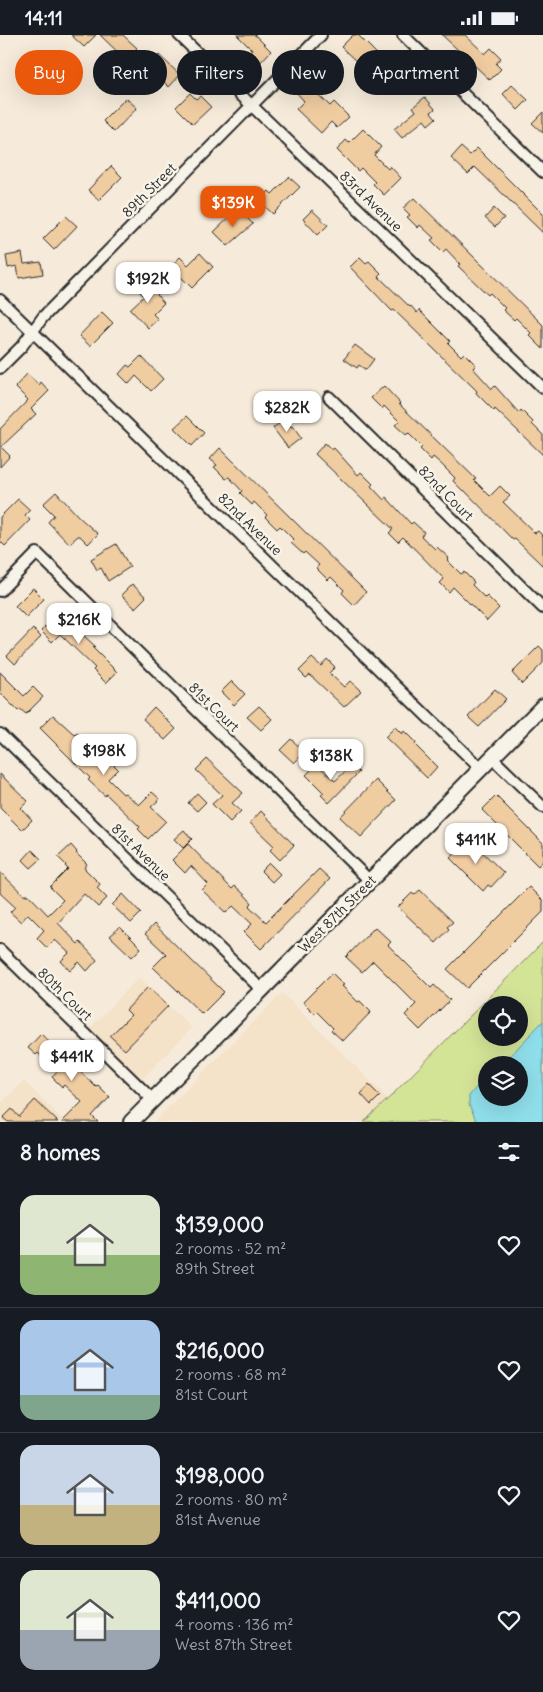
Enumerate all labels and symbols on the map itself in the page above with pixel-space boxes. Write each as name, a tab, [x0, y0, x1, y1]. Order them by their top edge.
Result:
street label: 89th Street	[118, 159, 180, 221]
street label: 83rd Avenue	[336, 167, 406, 235]
pin: $139K	[198, 185, 268, 228]
pin: $192K	[113, 261, 183, 304]
pin: $282K	[252, 391, 322, 433]
street label: 82nd Court	[415, 462, 478, 525]
street label: 82nd Avenue	[214, 489, 286, 559]
pin: $216K	[44, 603, 114, 645]
street label: 81st Court	[185, 678, 243, 736]
pin: $198K	[69, 733, 139, 776]
pin: $138K	[296, 739, 366, 781]
street label: 81st Avenue	[108, 819, 174, 885]
pin: $411K	[441, 823, 511, 865]
street label: West 87th Street	[294, 871, 380, 957]
street label: 80th Court	[34, 964, 96, 1025]
pin: $441K	[37, 1039, 107, 1082]

